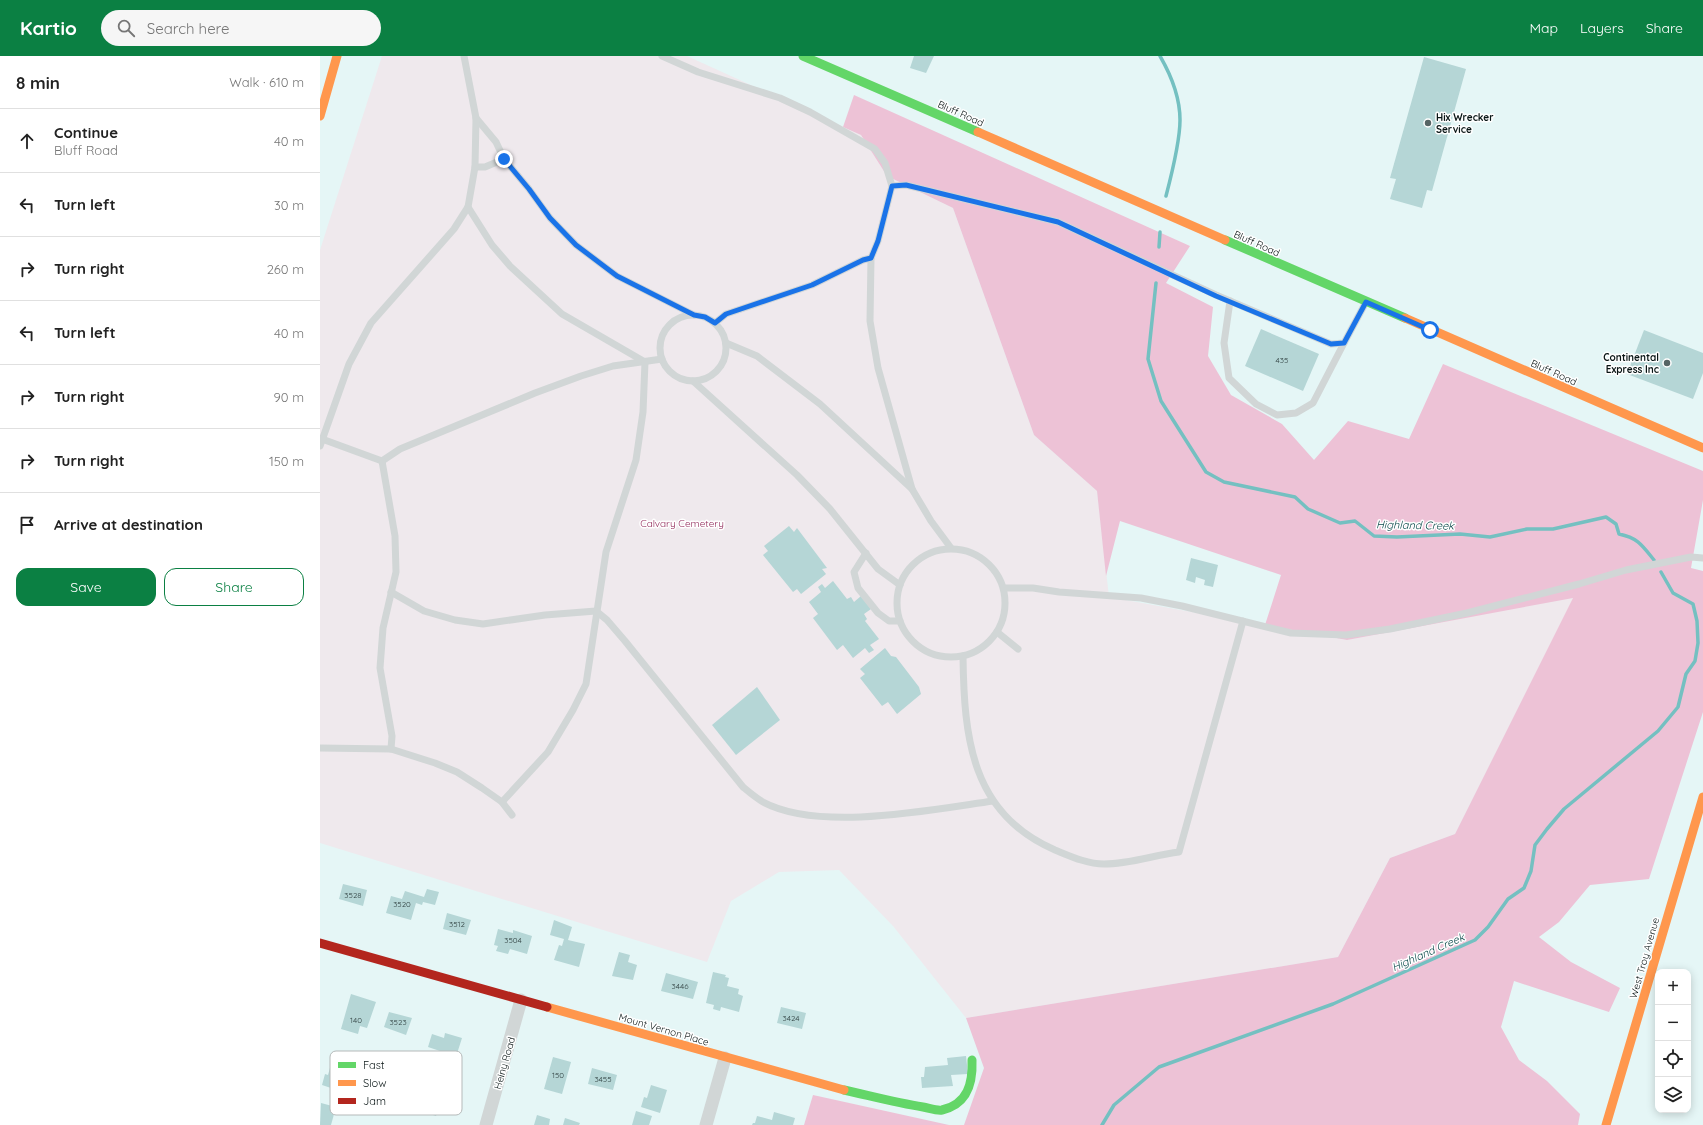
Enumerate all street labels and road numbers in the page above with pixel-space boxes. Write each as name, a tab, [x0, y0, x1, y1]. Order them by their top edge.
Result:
street label: Bluff Road	[936, 98, 986, 129]
street label: Bluff Road	[1232, 228, 1282, 259]
street label: Bluff Road	[1529, 357, 1579, 388]
street label: West Troy Avenue	[1627, 916, 1662, 1000]
street label: Mount Vernon Place	[617, 1010, 711, 1049]
street label: Heiny Road	[491, 1035, 518, 1091]

